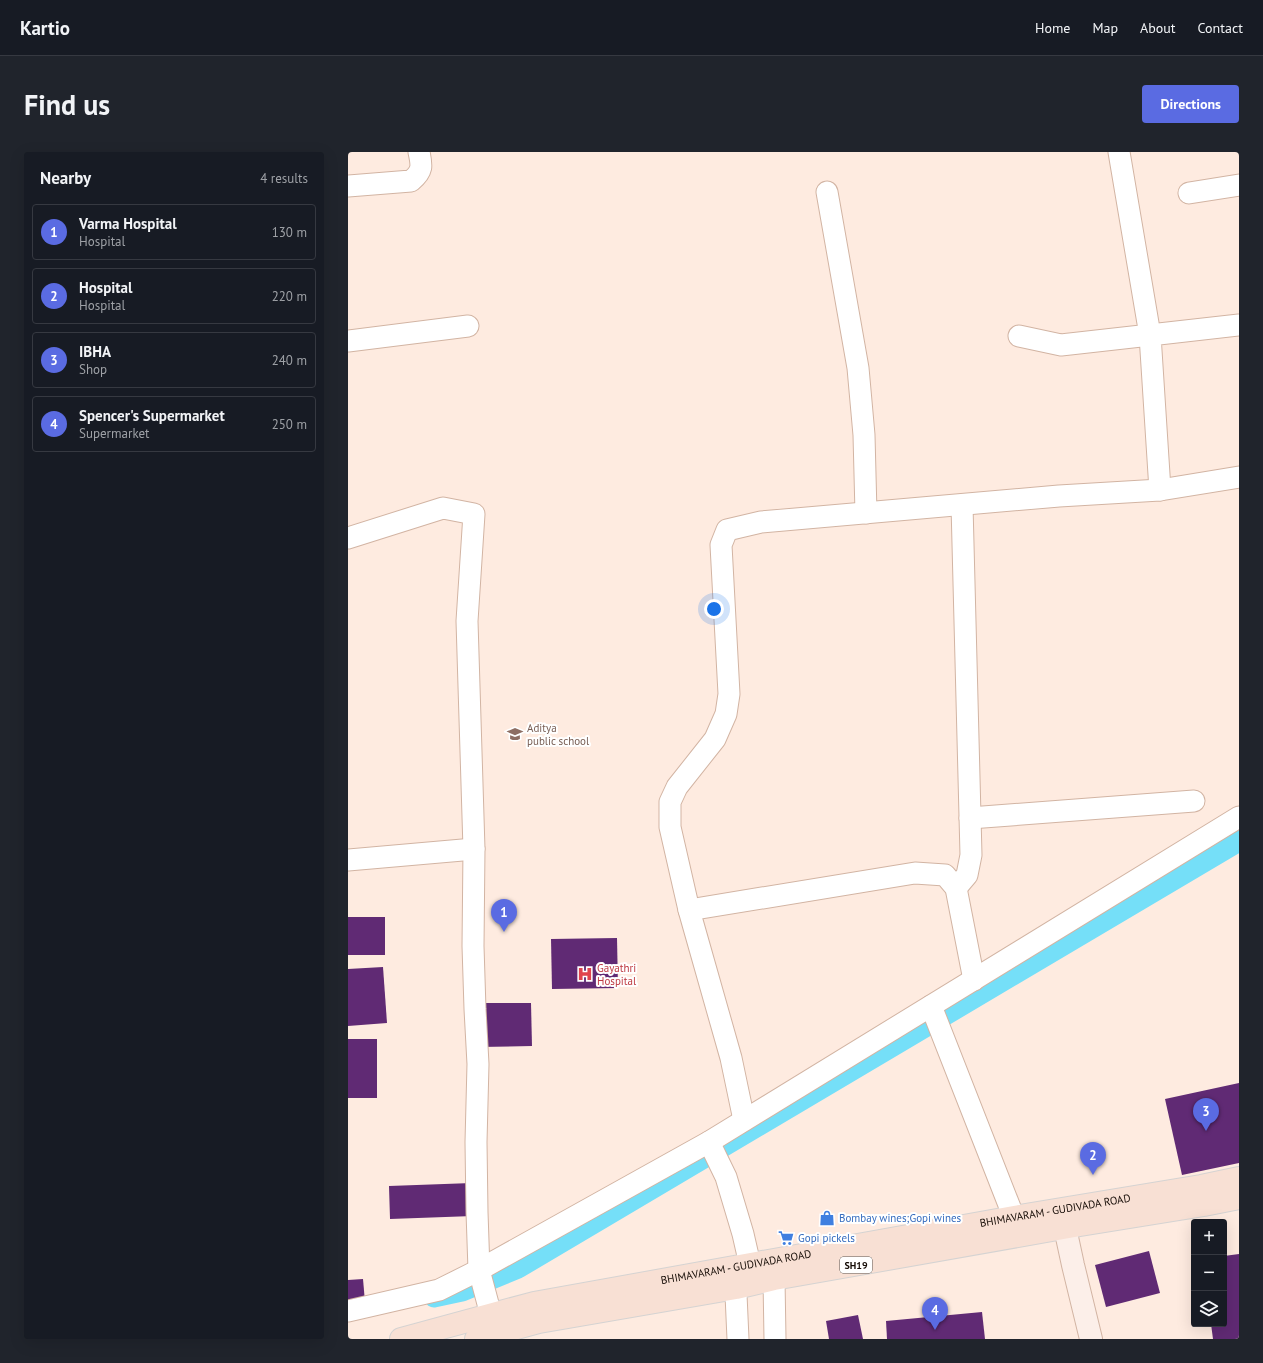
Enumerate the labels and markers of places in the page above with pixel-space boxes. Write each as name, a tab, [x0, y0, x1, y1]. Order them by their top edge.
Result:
place label: Aditya public school	[527, 721, 590, 748]
school or university icon: Aditya public school	[506, 725, 524, 743]
pin: 1	[491, 899, 517, 932]
place label: Gayathri Hospital	[597, 961, 637, 988]
hospital icon: Gayathri Hospital	[576, 965, 594, 983]
pin: 3	[1193, 1098, 1219, 1131]
pin: 2	[1080, 1142, 1106, 1175]
shop icon: Bombay wines;Gopi wines	[818, 1209, 836, 1227]
place label: Bombay wines;Gopi wines	[839, 1211, 962, 1225]
supermarket icon: Gopi pickels	[777, 1229, 795, 1247]
place label: Gopi pickels	[798, 1231, 855, 1245]
pin: 4	[922, 1297, 948, 1330]

